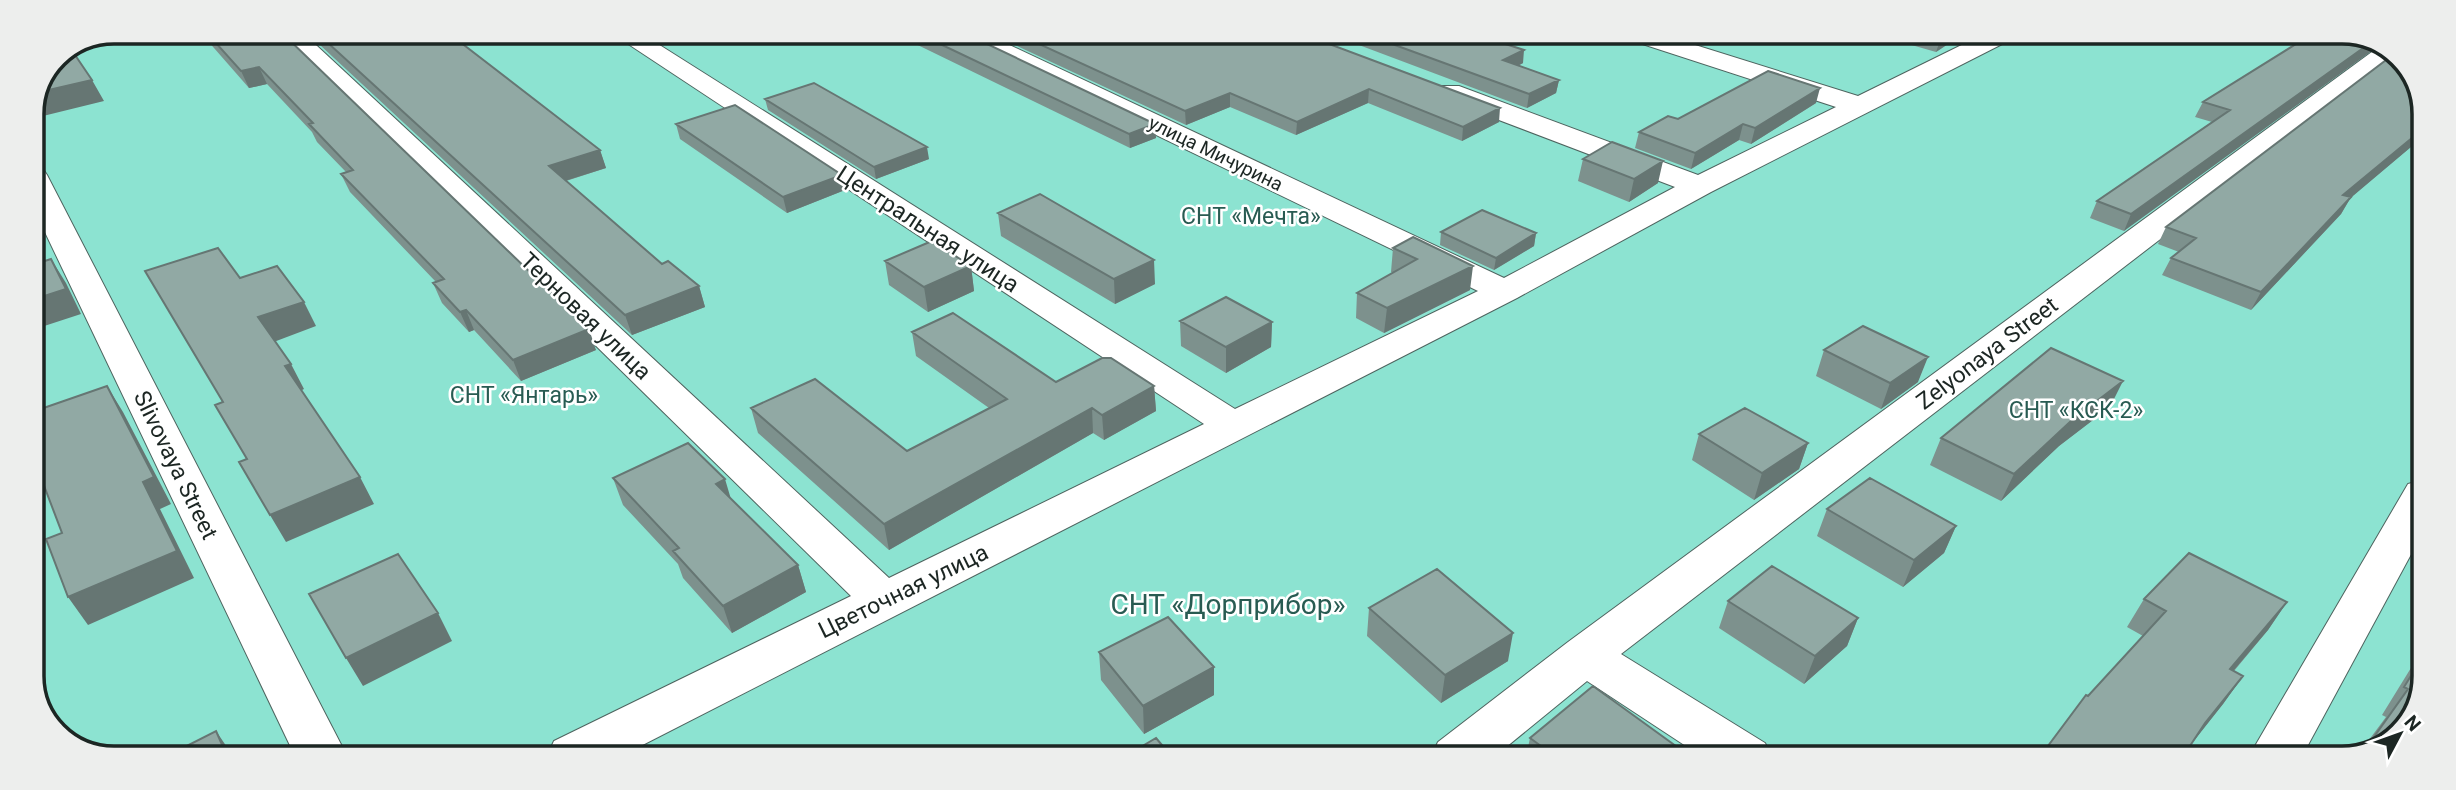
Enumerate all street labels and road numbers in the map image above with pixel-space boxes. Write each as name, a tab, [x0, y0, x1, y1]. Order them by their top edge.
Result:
street label: улица Мичурина	[1145, 111, 1287, 196]
street label: Центральная улица	[832, 160, 1024, 298]
street label: Терновая улица	[515, 247, 657, 386]
street label: Zelyonaya Street	[1911, 292, 2063, 415]
street label: Slivovaya Street	[128, 387, 223, 544]
street label: Цветочная улица	[814, 539, 993, 644]

